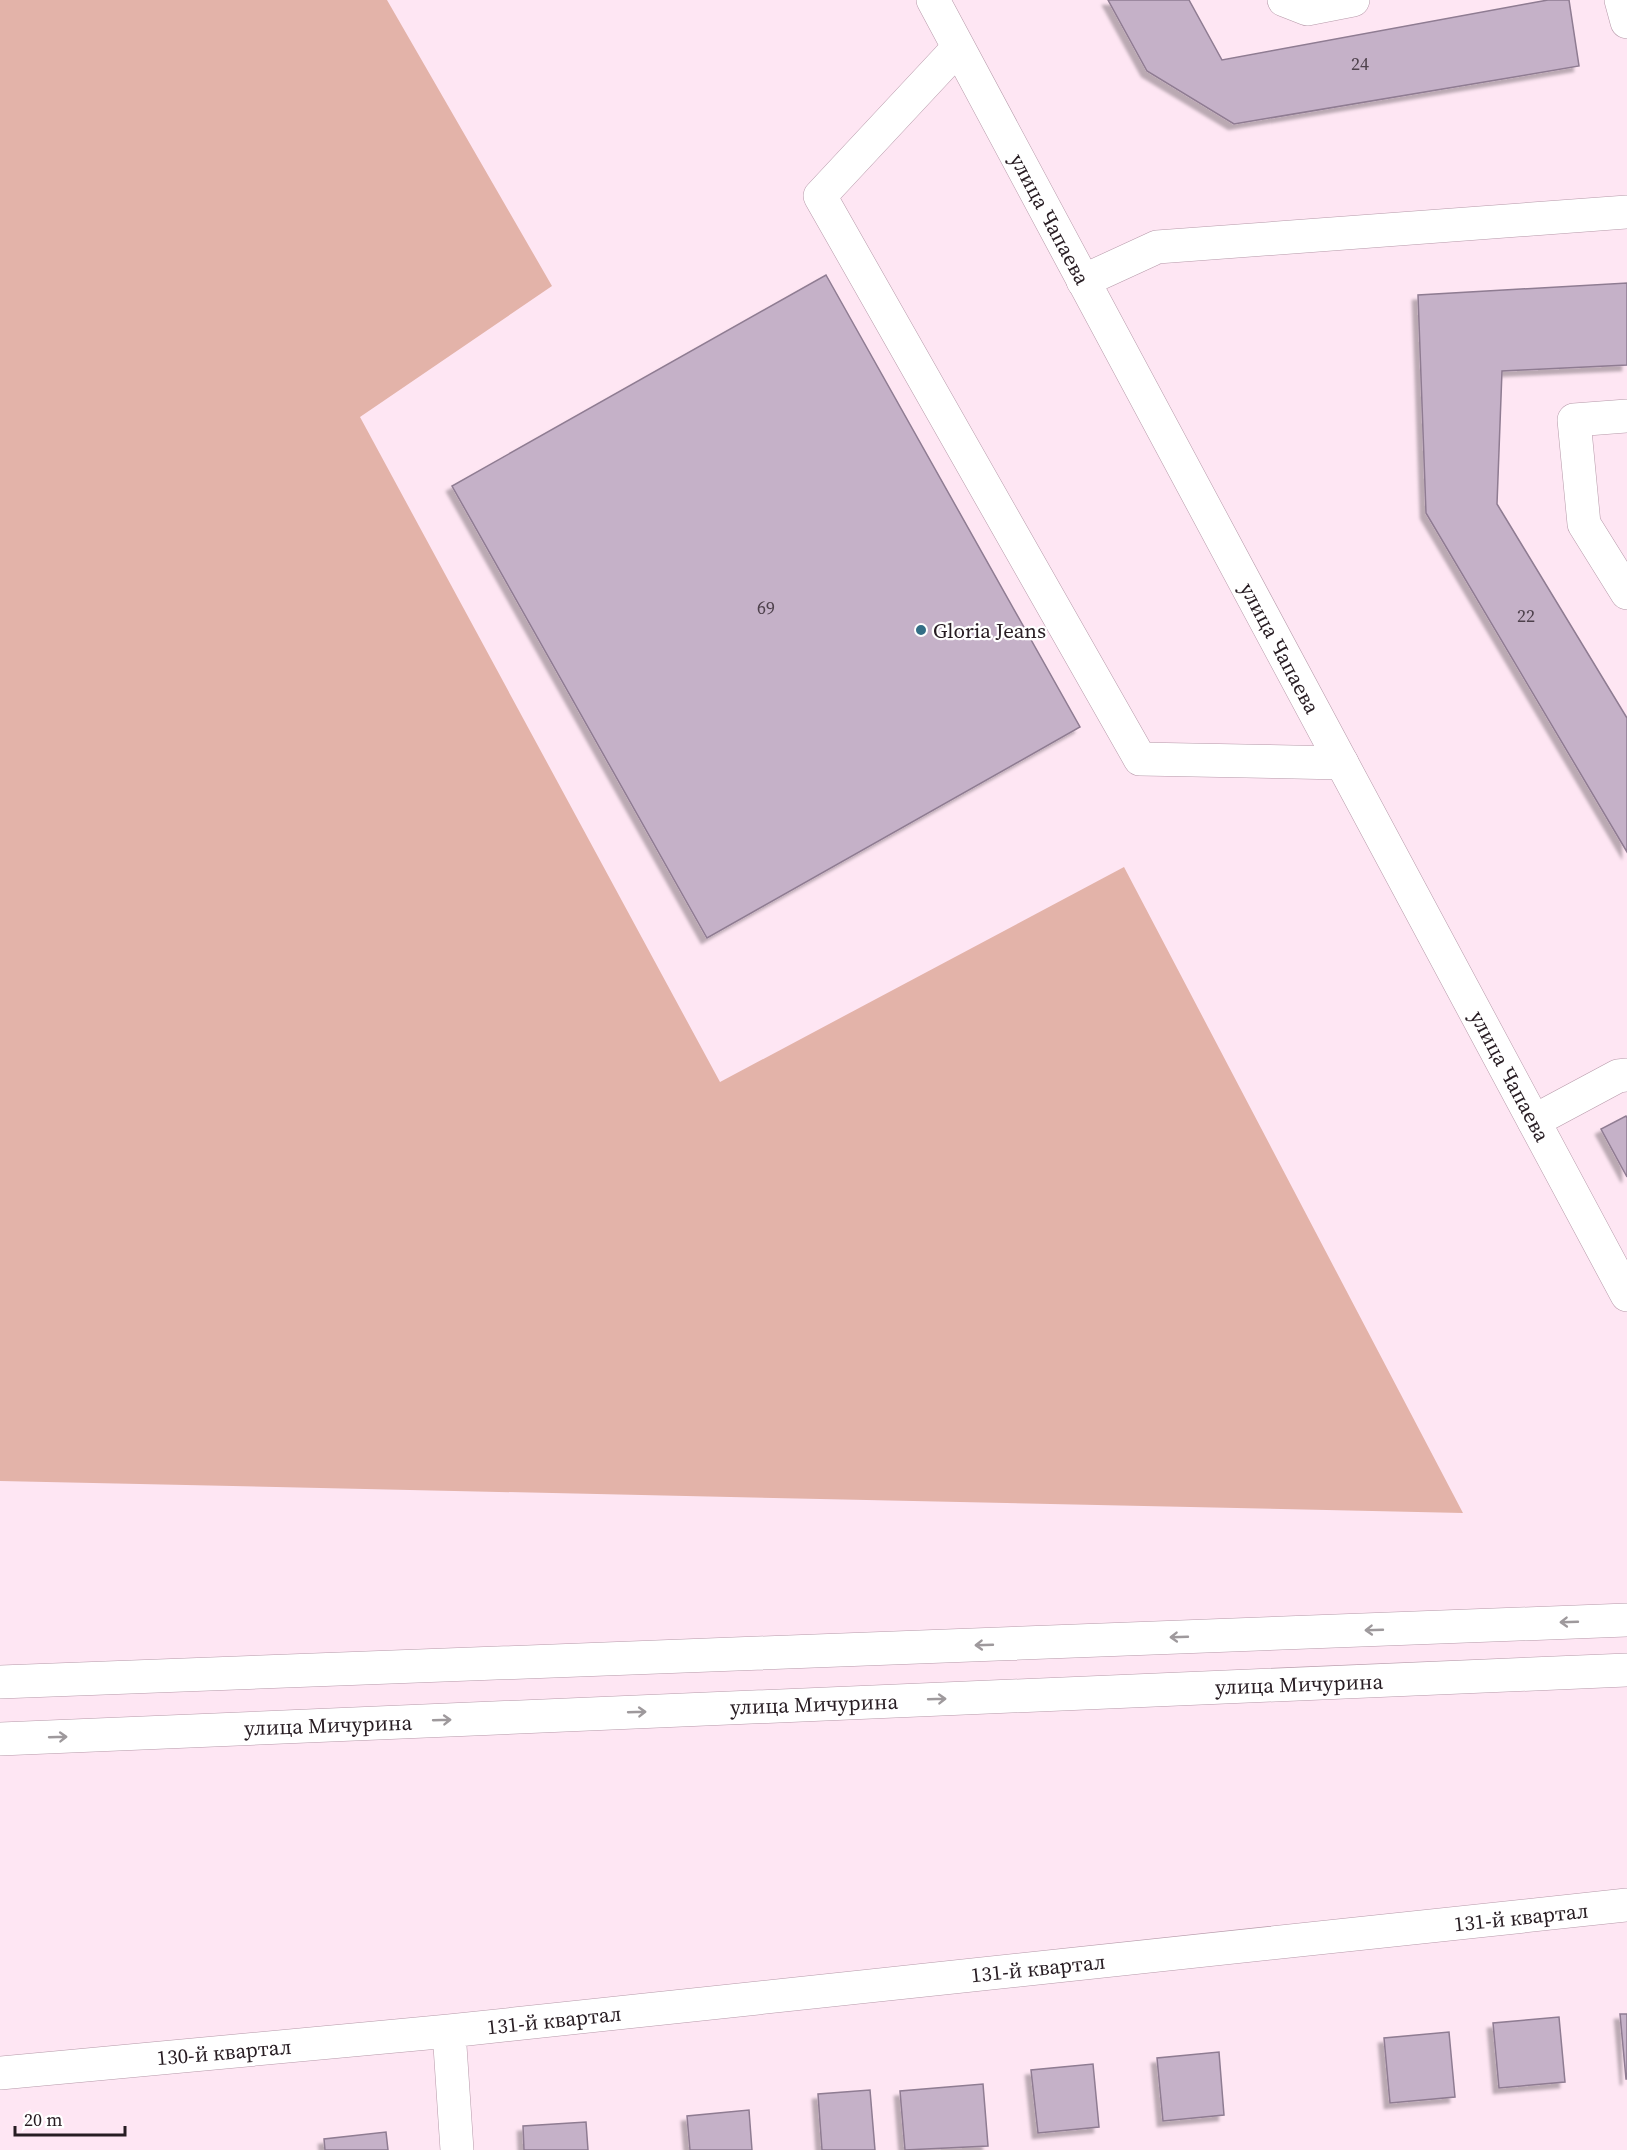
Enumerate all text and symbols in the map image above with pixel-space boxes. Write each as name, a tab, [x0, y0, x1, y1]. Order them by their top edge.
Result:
house number: 24	[1351, 51, 1369, 76]
street label: улица Чапаева	[1003, 148, 1097, 290]
street label: улица Чапаева	[1233, 577, 1327, 719]
house number: 69	[757, 595, 775, 620]
house number: 22	[1517, 603, 1535, 628]
place label: Gloria Jeans	[933, 616, 1046, 645]
marker: Gloria Jeans	[914, 623, 928, 637]
street label: улица Чапаева	[1463, 1005, 1557, 1147]
one-way arrow	[1559, 1617, 1579, 1628]
one-way arrow	[1364, 1624, 1384, 1635]
one-way arrow	[1169, 1632, 1189, 1643]
one-way arrow	[974, 1639, 994, 1650]
street label: улица Мичурина	[1214, 1667, 1384, 1701]
street label: улица Мичурина	[729, 1687, 899, 1721]
one-way arrow	[926, 1694, 946, 1705]
one-way arrow	[626, 1706, 646, 1718]
street label: улица Мичурина	[243, 1708, 413, 1742]
one-way arrow	[432, 1715, 452, 1726]
one-way arrow	[48, 1731, 68, 1742]
street label: 131-й квартал	[1452, 1896, 1590, 1938]
street label: 131-й квартал	[969, 1947, 1107, 1989]
street label: 131-й квартал	[485, 1999, 623, 2041]
street label: 130-й квартал	[155, 2032, 293, 2072]
scale bar	[15, 2099, 124, 2137]
text: 20 m	[24, 2107, 62, 2132]

